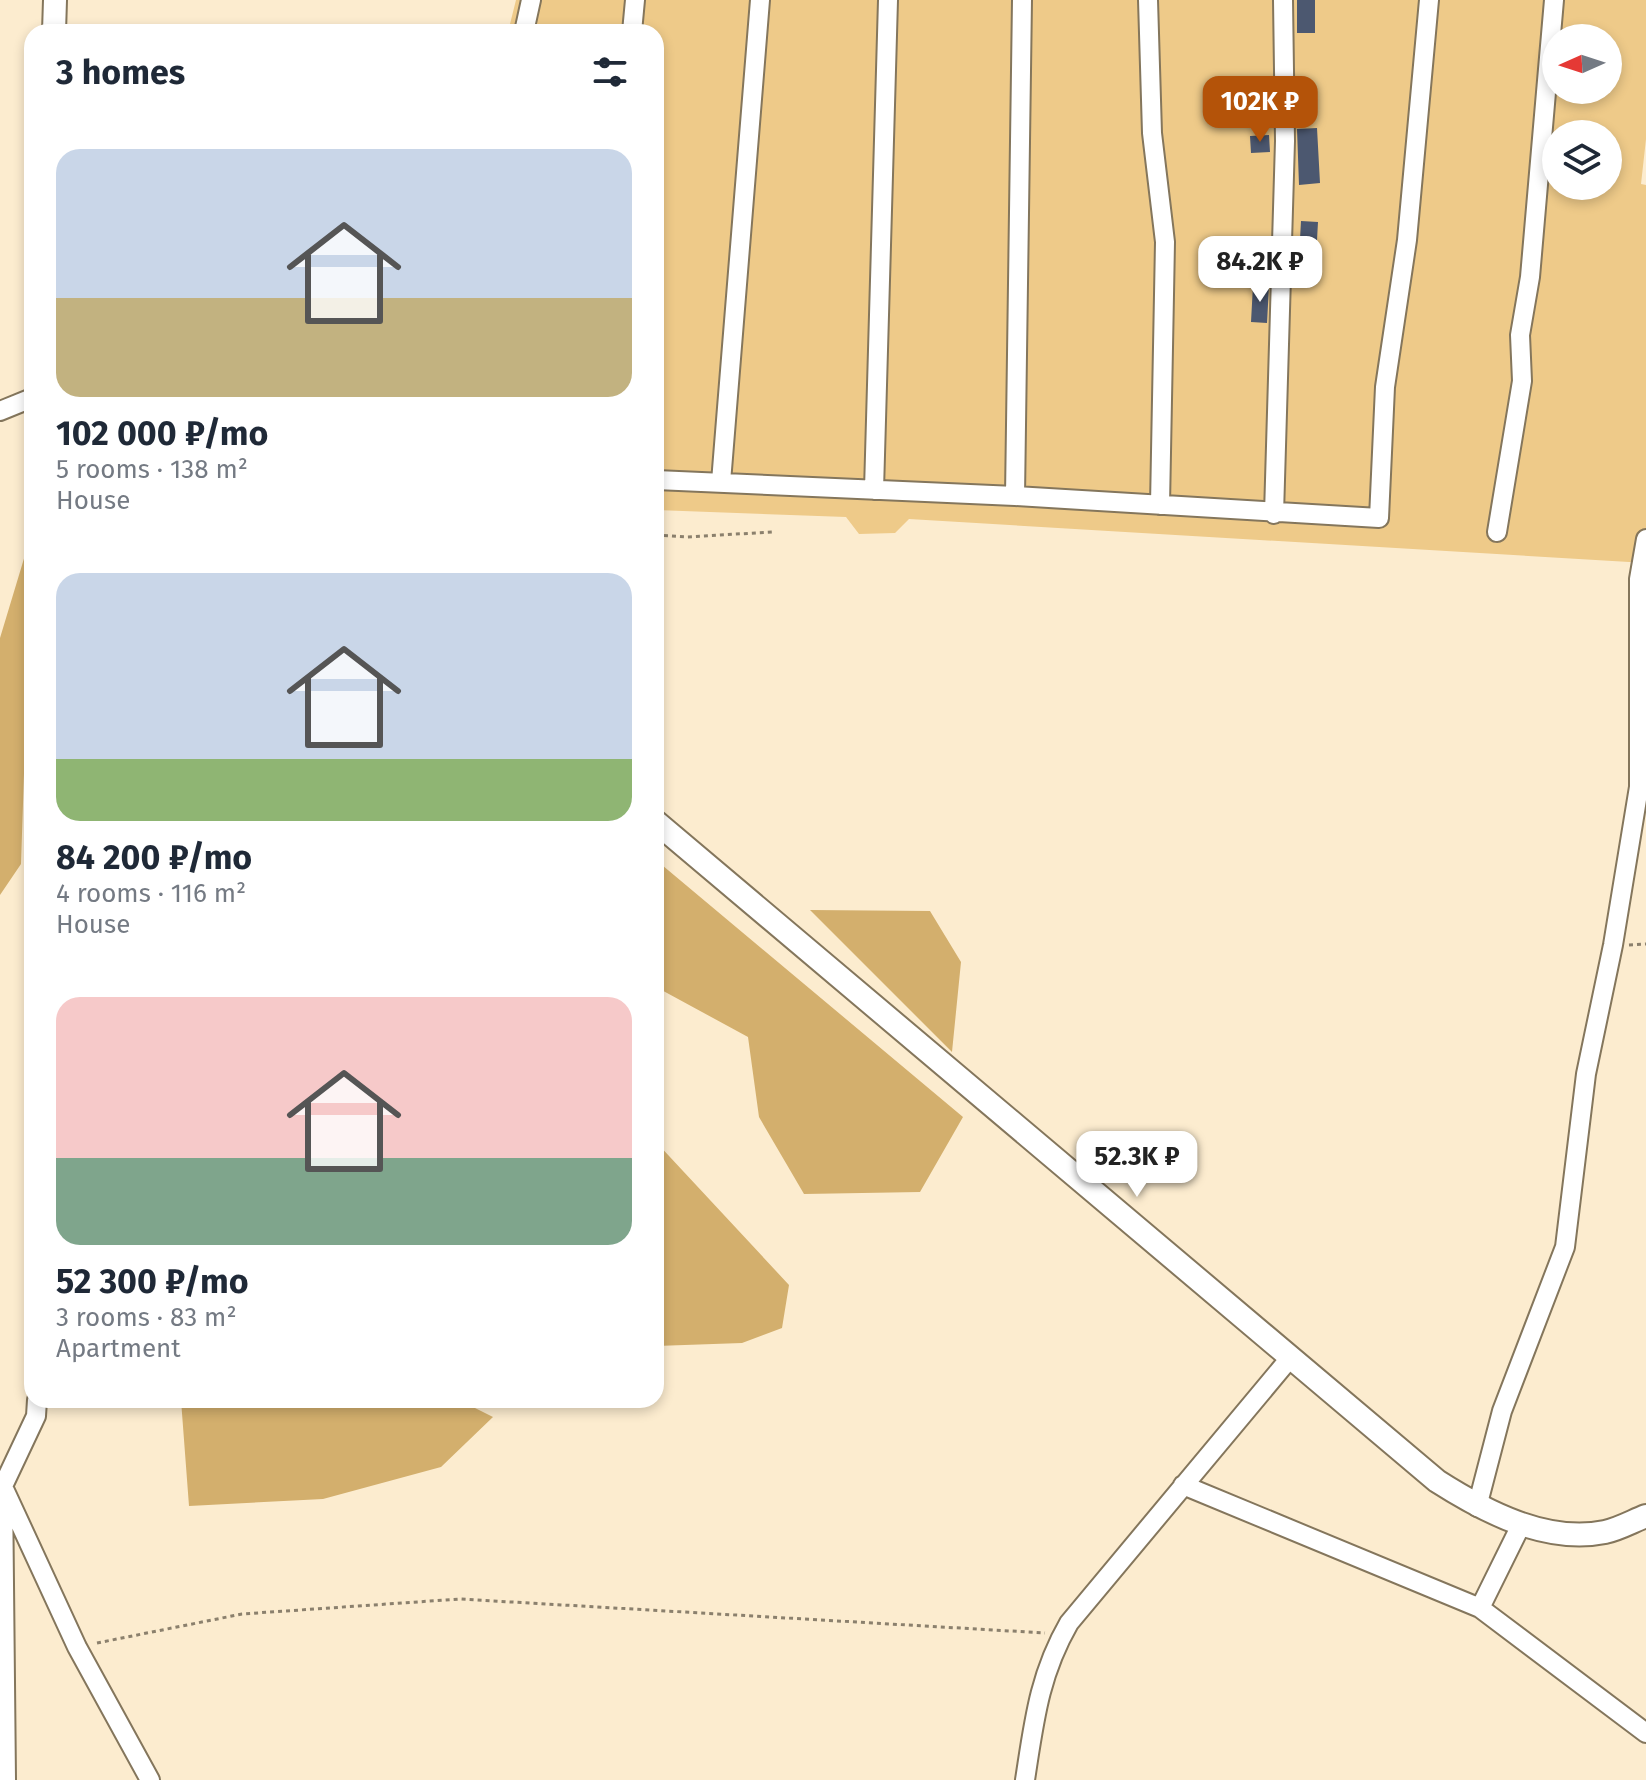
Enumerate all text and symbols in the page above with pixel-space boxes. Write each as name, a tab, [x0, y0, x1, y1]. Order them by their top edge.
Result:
north arrow	[1542, 24, 1622, 104]
map controls	[1542, 24, 1622, 200]
icon: filters	[588, 50, 632, 94]
text: 3 homes	[56, 52, 185, 93]
pin: 102K ₽	[1195, 76, 1325, 144]
text: 102K ₽	[1221, 86, 1299, 117]
button: layers	[1542, 120, 1622, 200]
icon: home	[272, 201, 416, 345]
pin: 84.2K ₽	[1186, 236, 1334, 304]
text: 84.2K ₽	[1216, 246, 1304, 277]
text: 102 000 ₽/mo	[56, 413, 268, 454]
text: 5 rooms · 138 m²	[56, 454, 248, 485]
text: House	[56, 485, 130, 516]
icon: home	[272, 625, 416, 769]
text: 84 200 ₽/mo	[56, 837, 252, 878]
text: 4 rooms · 116 m²	[56, 878, 246, 909]
text: House	[56, 909, 130, 940]
icon: home	[272, 1049, 416, 1193]
pin: 52.3K ₽	[1063, 1131, 1211, 1199]
text: 52.3K ₽	[1094, 1141, 1180, 1172]
text: 52 300 ₽/mo	[56, 1261, 249, 1302]
text: 3 rooms · 83 m²	[56, 1302, 237, 1333]
text: Apartment	[56, 1333, 181, 1364]

